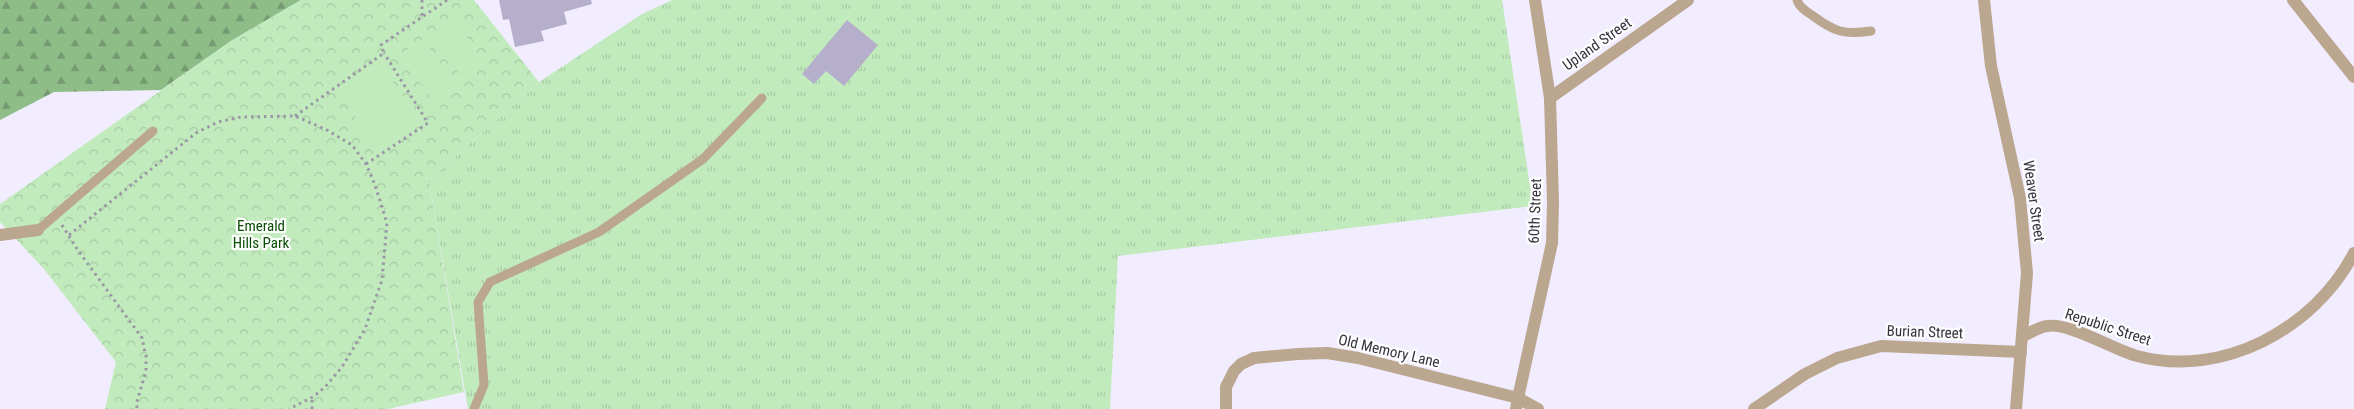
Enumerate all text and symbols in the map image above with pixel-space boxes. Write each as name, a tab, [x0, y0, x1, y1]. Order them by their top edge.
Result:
street label: Upland Street	[1559, 14, 1635, 74]
street label: Weaver Street	[2019, 159, 2049, 243]
street label: 60th Street	[1525, 178, 1545, 244]
park label: Emerald Hills Park	[233, 217, 290, 252]
street label: Republic Street	[2063, 305, 2153, 349]
street label: Burian Street	[1886, 322, 1964, 342]
street label: Old Memory Lane	[1337, 331, 1441, 371]

